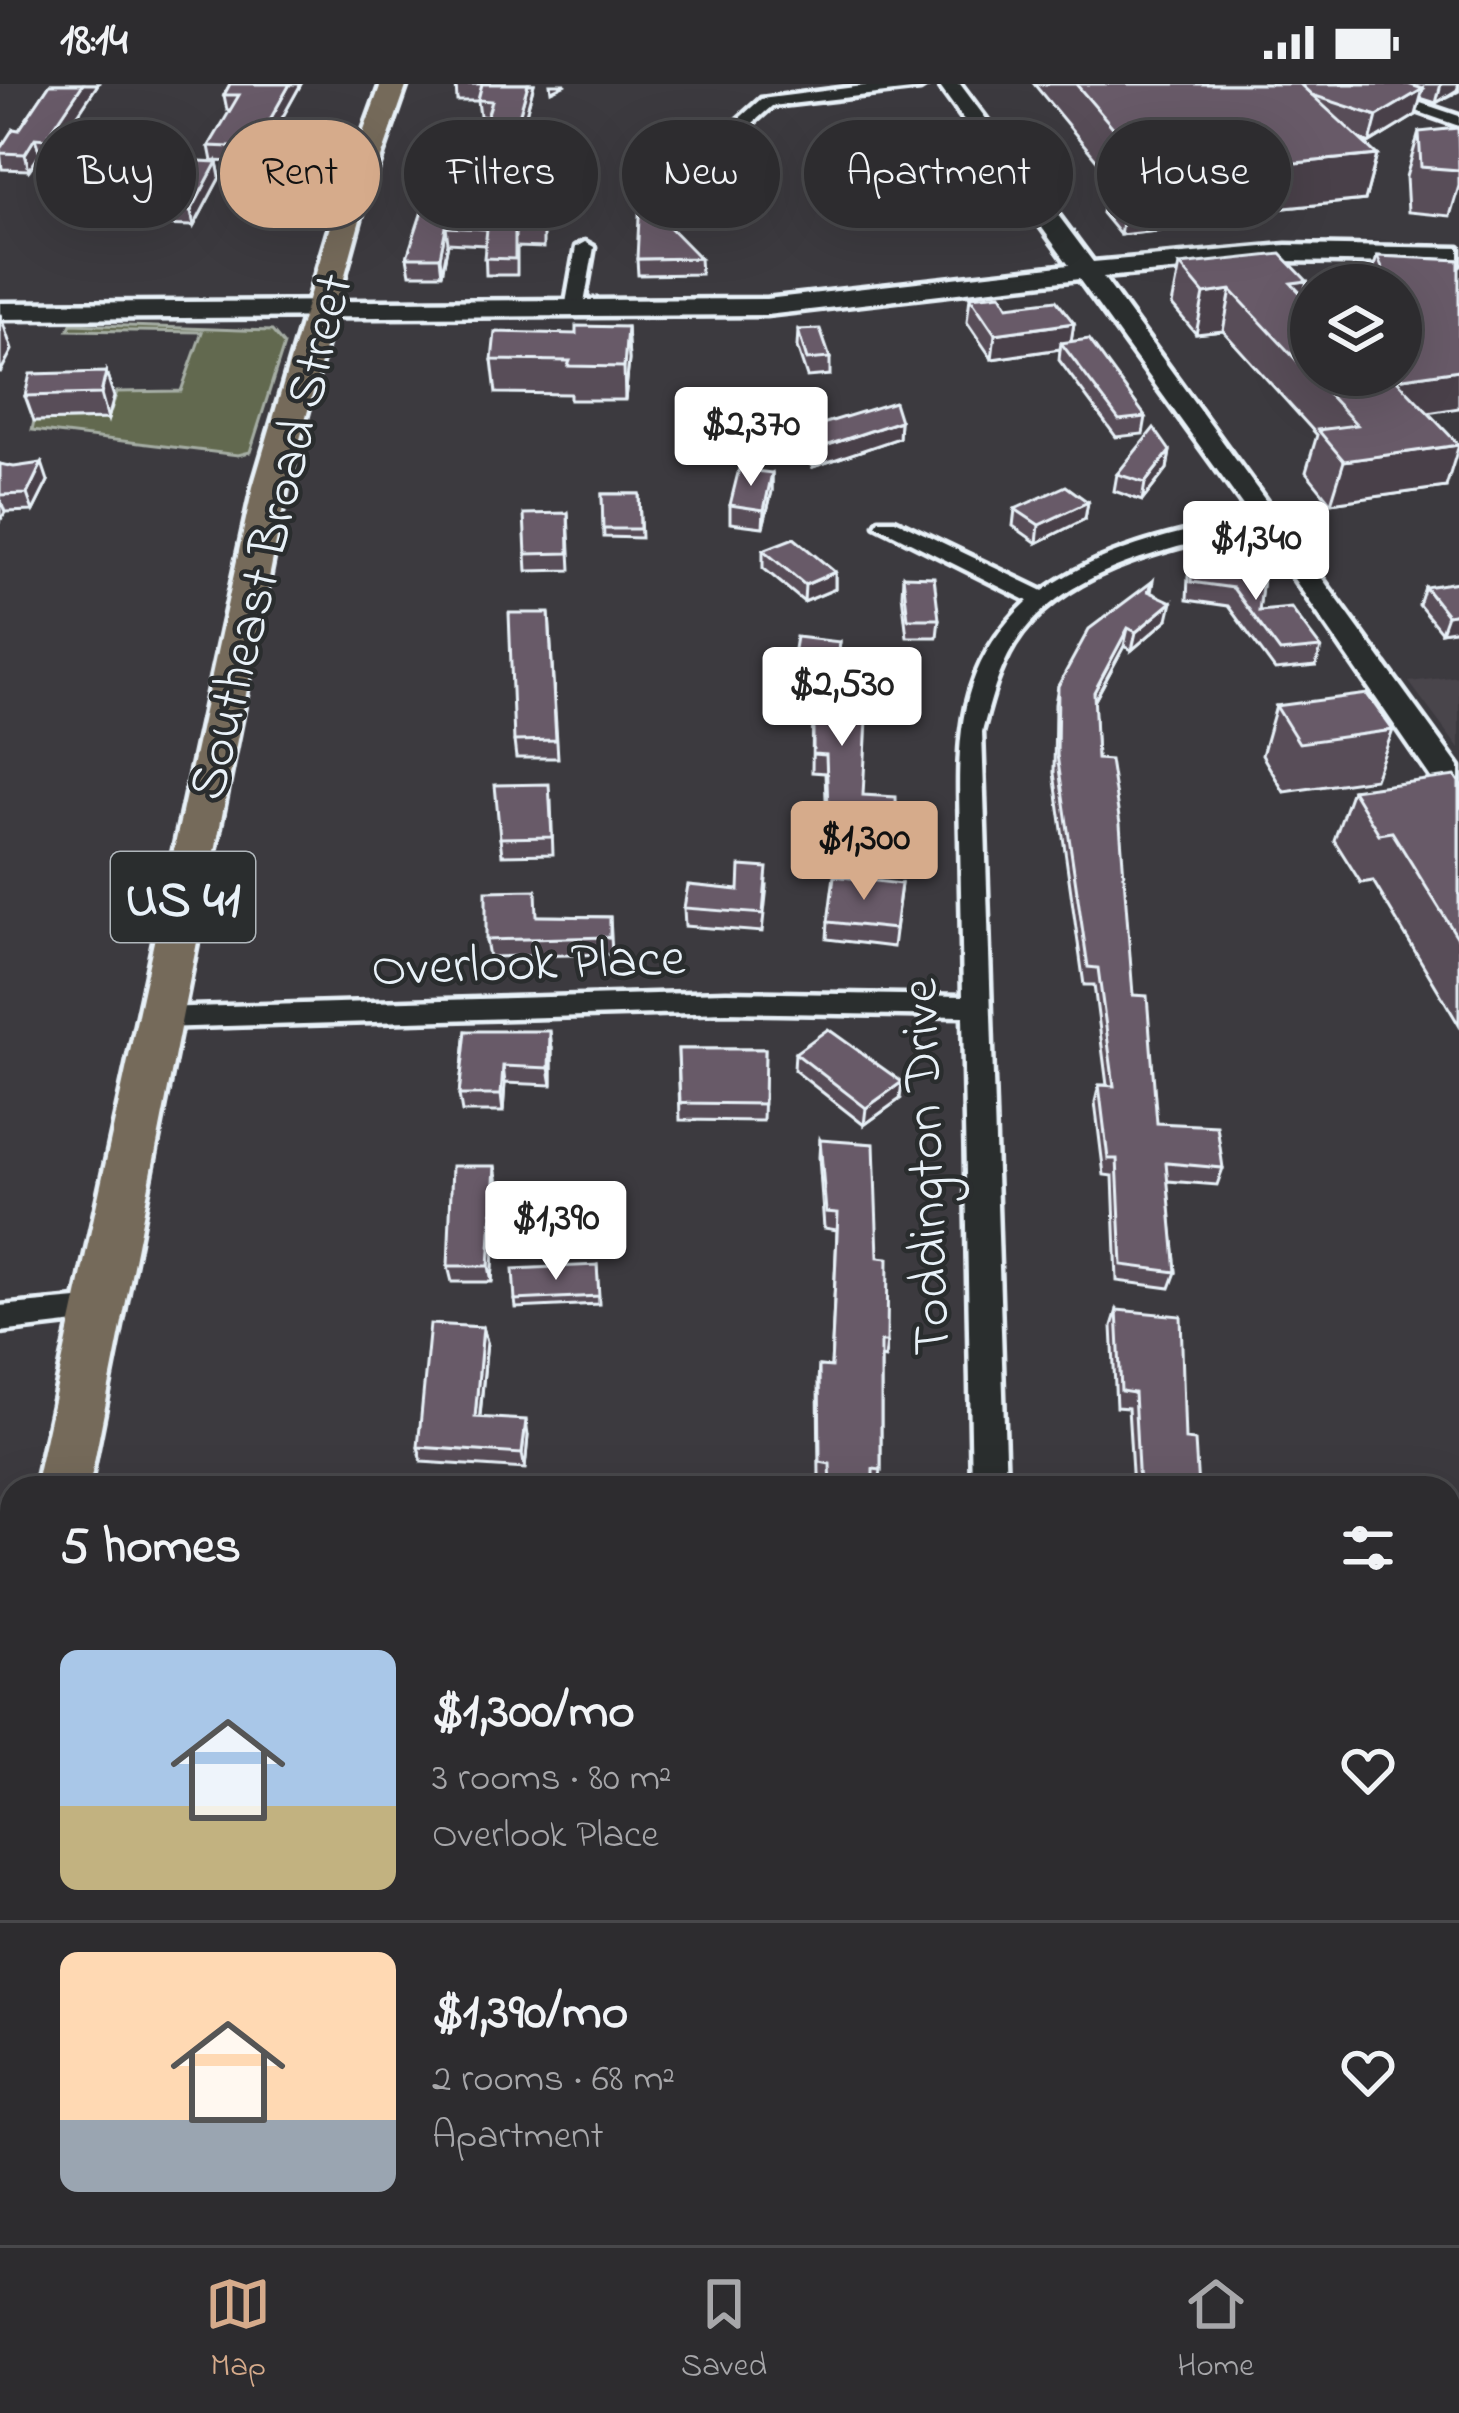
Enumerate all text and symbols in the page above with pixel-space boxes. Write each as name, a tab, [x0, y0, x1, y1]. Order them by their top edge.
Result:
text: 18:14	[60, 9, 128, 75]
chip: Buy	[36, 120, 196, 228]
chip: Rent	[220, 120, 380, 228]
chip: Filters	[404, 120, 598, 228]
chip: New	[622, 120, 780, 228]
chip: Apartment	[804, 120, 1073, 228]
chip: House	[1097, 120, 1291, 228]
map controls	[1290, 264, 1422, 396]
button: layers	[1290, 264, 1422, 396]
street label: Southeast Broad Street	[171, 266, 377, 809]
pin: $2,370	[653, 387, 849, 489]
text: $2,370	[702, 397, 800, 454]
pin: $1,340	[1158, 501, 1354, 603]
text: $1,340	[1210, 511, 1302, 568]
pin: $2,530	[744, 647, 940, 749]
text: $2,530	[790, 657, 894, 714]
pin: $1,300	[766, 801, 962, 903]
text: $1,300	[818, 811, 910, 868]
road number: US 41	[111, 852, 255, 942]
street label: Overlook Place	[370, 922, 687, 1010]
street label: Toddington Drive	[883, 976, 976, 1357]
pin: $1,390	[458, 1181, 654, 1283]
text: $1,390	[512, 1191, 600, 1248]
text: 5 homes	[60, 1511, 241, 1586]
icon: filters	[1335, 1515, 1401, 1581]
text: $1,300/mo	[432, 1676, 635, 1751]
icon: home	[156, 1698, 300, 1842]
icon: heart	[1335, 1737, 1401, 1803]
text: 3 rooms · 80 m²	[432, 1751, 672, 1808]
text: Overlook Place	[432, 1808, 659, 1865]
text: $1,390/mo	[432, 1977, 628, 2052]
icon: home	[156, 2000, 300, 2144]
icon: heart	[1335, 2039, 1401, 2105]
text: 2 rooms · 68 m²	[432, 2052, 675, 2109]
text: Apartment	[432, 2109, 604, 2166]
tab: Map	[205, 2271, 271, 2391]
tab: Saved	[681, 2271, 767, 2391]
tab: Home	[1177, 2271, 1254, 2391]

